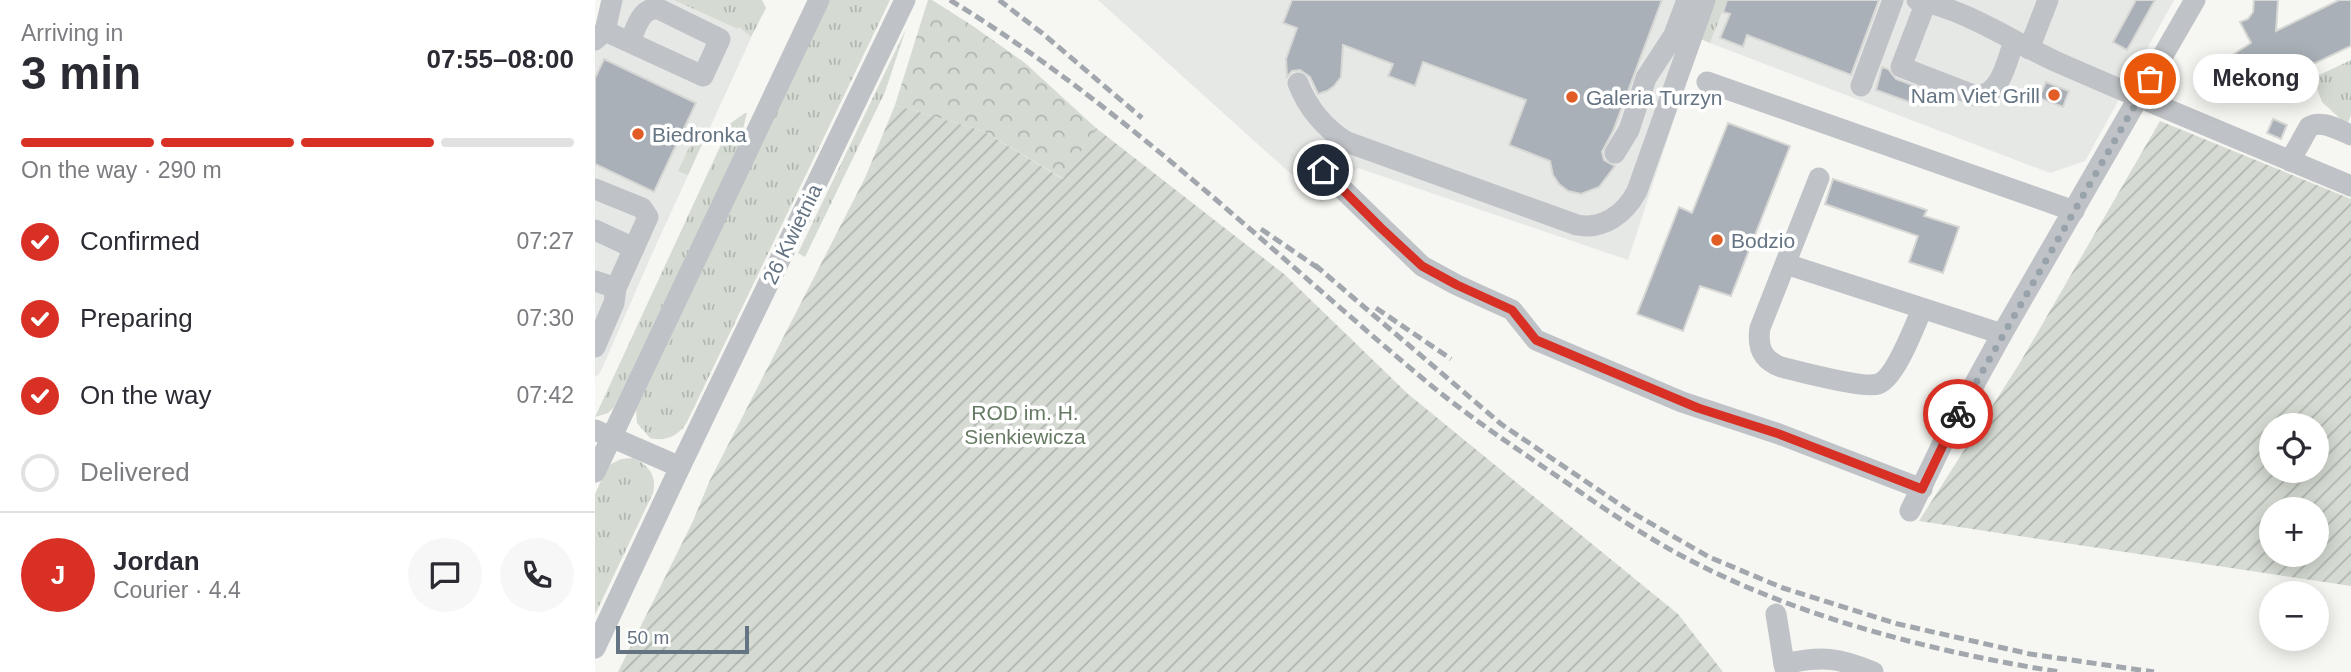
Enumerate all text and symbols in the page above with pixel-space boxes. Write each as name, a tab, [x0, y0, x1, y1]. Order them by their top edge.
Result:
text: Arriving in	[21, 20, 123, 46]
text: 07:55–08:00	[427, 44, 574, 74]
text: 3 min	[21, 47, 141, 99]
pin	[2120, 49, 2180, 109]
callout: Mekong	[2192, 55, 2318, 104]
icon: bag	[2131, 60, 2169, 98]
text: Mekong	[2213, 65, 2299, 91]
place label: Nam Viet Grill	[1911, 84, 2040, 107]
place label: Galeria Turzyn	[1586, 86, 1723, 109]
marker: Nam Viet Grill	[2046, 87, 2062, 103]
marker: Galeria Turzyn	[1564, 89, 1580, 105]
place label: Biedronka	[652, 123, 747, 146]
marker: Biedronka	[630, 126, 646, 142]
pin	[1293, 140, 1353, 200]
icon: home	[1304, 151, 1342, 189]
text: On the way · 290 m	[21, 157, 222, 183]
street label: 26 Kwietnia	[758, 180, 826, 288]
icon: check	[21, 223, 59, 261]
text: Confirmed	[80, 226, 200, 256]
text: 07:27	[516, 228, 574, 254]
place label: Bodzio	[1731, 229, 1795, 252]
marker: Bodzio	[1709, 232, 1725, 248]
icon: check	[21, 300, 59, 338]
text: Preparing	[80, 303, 193, 333]
text: 07:30	[516, 305, 574, 331]
icon: check	[21, 377, 59, 415]
courier	[1923, 379, 1993, 449]
text: On the way	[80, 380, 212, 410]
text: 07:42	[516, 382, 574, 408]
icon: bike	[1939, 395, 1977, 433]
park label: ROD im. H. Sienkiewicza	[964, 401, 1086, 448]
map controls	[2259, 413, 2329, 651]
button: locate	[2259, 413, 2329, 483]
text: Delivered	[80, 457, 190, 487]
button: +	[2259, 497, 2329, 567]
button: chat	[408, 538, 482, 612]
button: phone	[500, 538, 574, 612]
text: Jordan	[113, 546, 200, 576]
text: J	[51, 560, 65, 590]
text: Courier · 4.4	[113, 577, 241, 603]
button: −	[2259, 581, 2329, 651]
scale bar	[616, 623, 749, 655]
text: 50 m	[627, 627, 669, 648]

